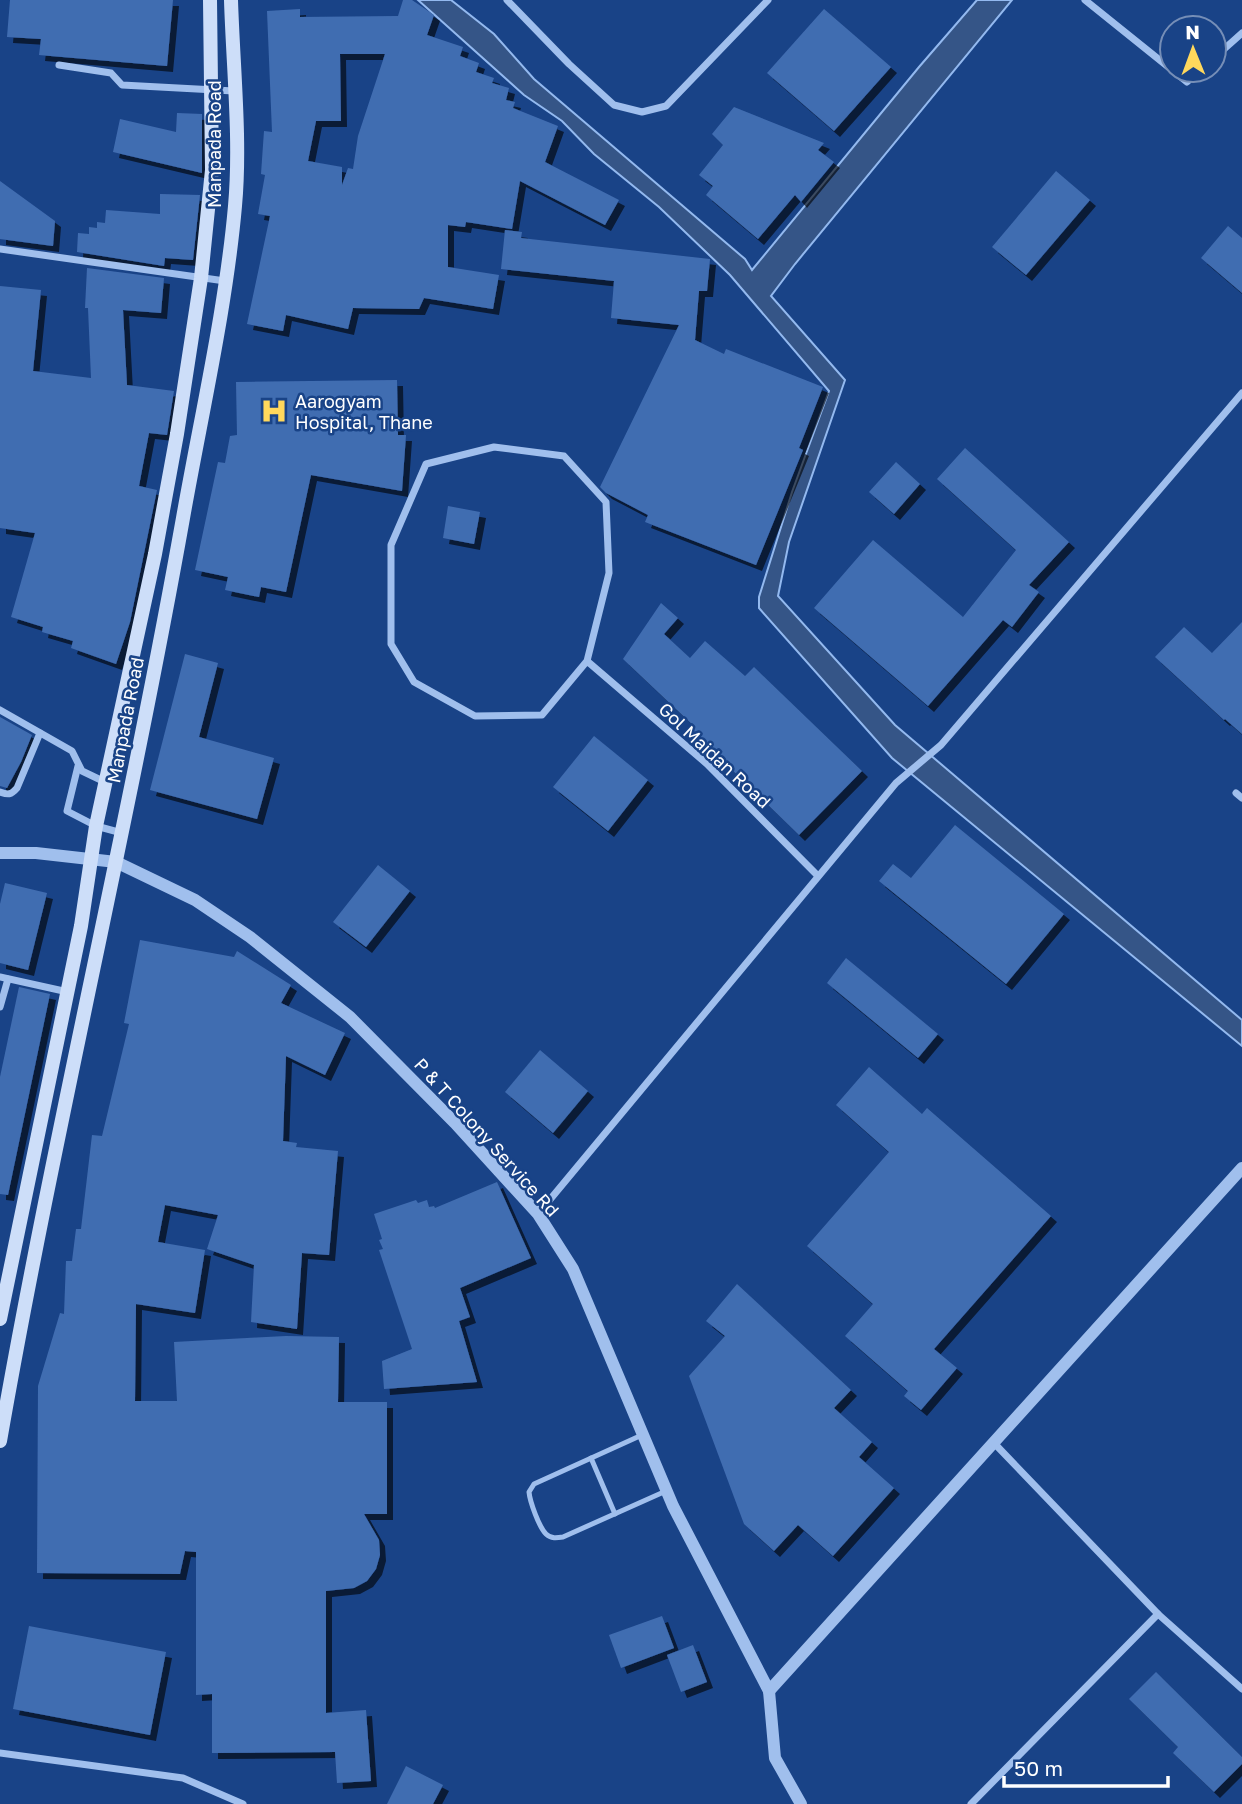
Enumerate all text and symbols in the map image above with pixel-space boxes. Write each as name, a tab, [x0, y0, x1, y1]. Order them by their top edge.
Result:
north arrow	[1158, 14, 1228, 84]
text: N	[1185, 20, 1200, 43]
street label: Manpada Road	[203, 80, 225, 208]
place label: Aarogyam Hospital, Thane	[295, 390, 433, 433]
hospital icon: Aarogyam Hospital, Thane	[259, 396, 289, 426]
street label: Manpada Road	[102, 655, 148, 785]
street label: Gol Maidan Road	[654, 697, 776, 813]
street label: P & T Colony Service Rd	[410, 1053, 564, 1221]
scale bar	[1004, 1744, 1168, 1788]
text: 50 m	[1014, 1755, 1063, 1781]

